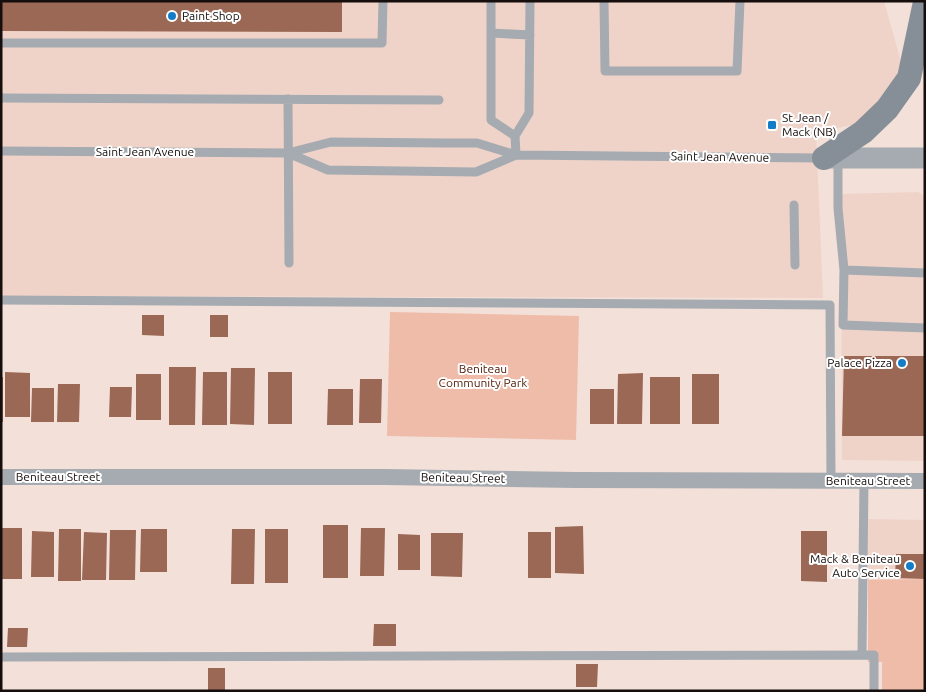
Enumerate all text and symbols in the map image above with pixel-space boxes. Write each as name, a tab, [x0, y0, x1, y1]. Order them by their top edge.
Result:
place label: Paint Shop	[182, 9, 240, 22]
marker: Paint Shop	[166, 10, 178, 22]
place label: St Jean / Mack (NB)	[782, 111, 837, 139]
marker: St Jean / Mack (NB)	[766, 119, 778, 131]
street label: Saint Jean Avenue	[96, 145, 194, 158]
street label: Saint Jean Avenue	[671, 149, 769, 164]
place label: Palace Pizza	[827, 356, 892, 369]
marker: Palace Pizza	[896, 357, 908, 369]
park label: Beniteau Community Park	[439, 362, 527, 389]
street label: Beniteau Street	[16, 470, 101, 483]
street label: Beniteau Street	[421, 470, 506, 485]
street label: Beniteau Street	[826, 474, 911, 487]
place label: Mack & Beniteau Auto Service	[810, 552, 900, 579]
marker: Mack & Beniteau Auto Service	[904, 560, 916, 572]

